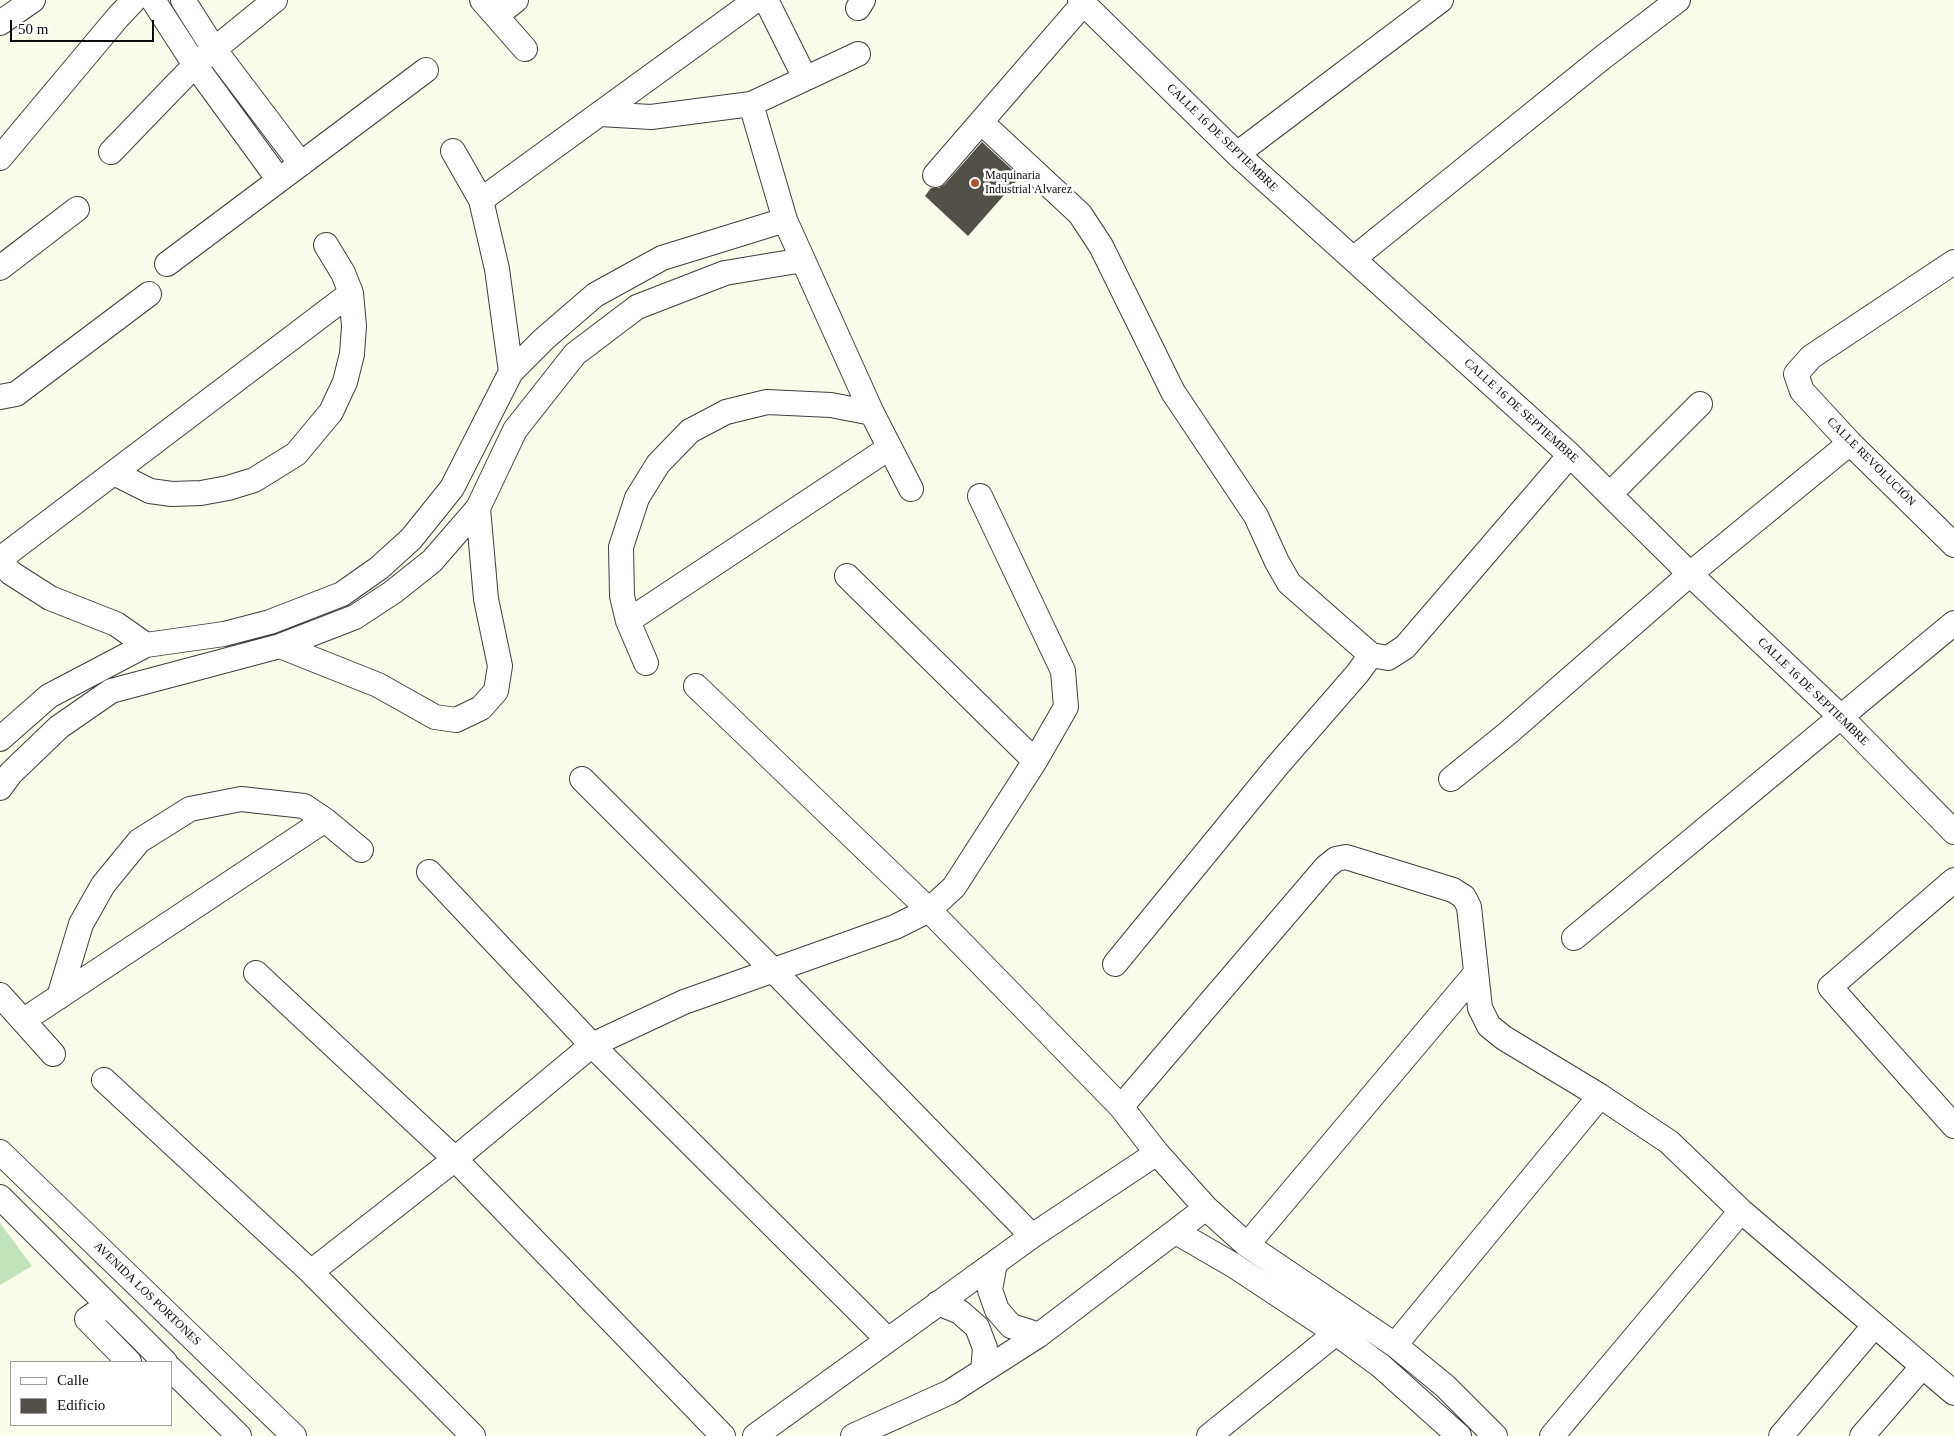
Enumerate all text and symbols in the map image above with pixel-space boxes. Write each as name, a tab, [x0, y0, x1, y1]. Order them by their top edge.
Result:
scale bar	[12, 10, 156, 42]
text: 50 m	[18, 21, 48, 37]
street label: CALLE 16 DE SEPTIEMBRE	[1163, 81, 1281, 195]
place label: Maquinaria Industrial Alvarez	[985, 169, 1072, 197]
marker: Maquinaria Industrial Alvarez	[969, 177, 981, 189]
street label: CALLE 16 DE SEPTIEMBRE	[1461, 356, 1581, 466]
street label: CALLE REVOLUCIÓN	[1824, 415, 1918, 509]
street label: CALLE 16 DE SEPTIEMBRE	[1754, 635, 1872, 749]
street label: AVENIDA LOS PORTONES	[91, 1239, 203, 1349]
legend	[10, 1361, 172, 1426]
text: Calle	[57, 1372, 89, 1388]
text: Edificio	[57, 1397, 105, 1413]

